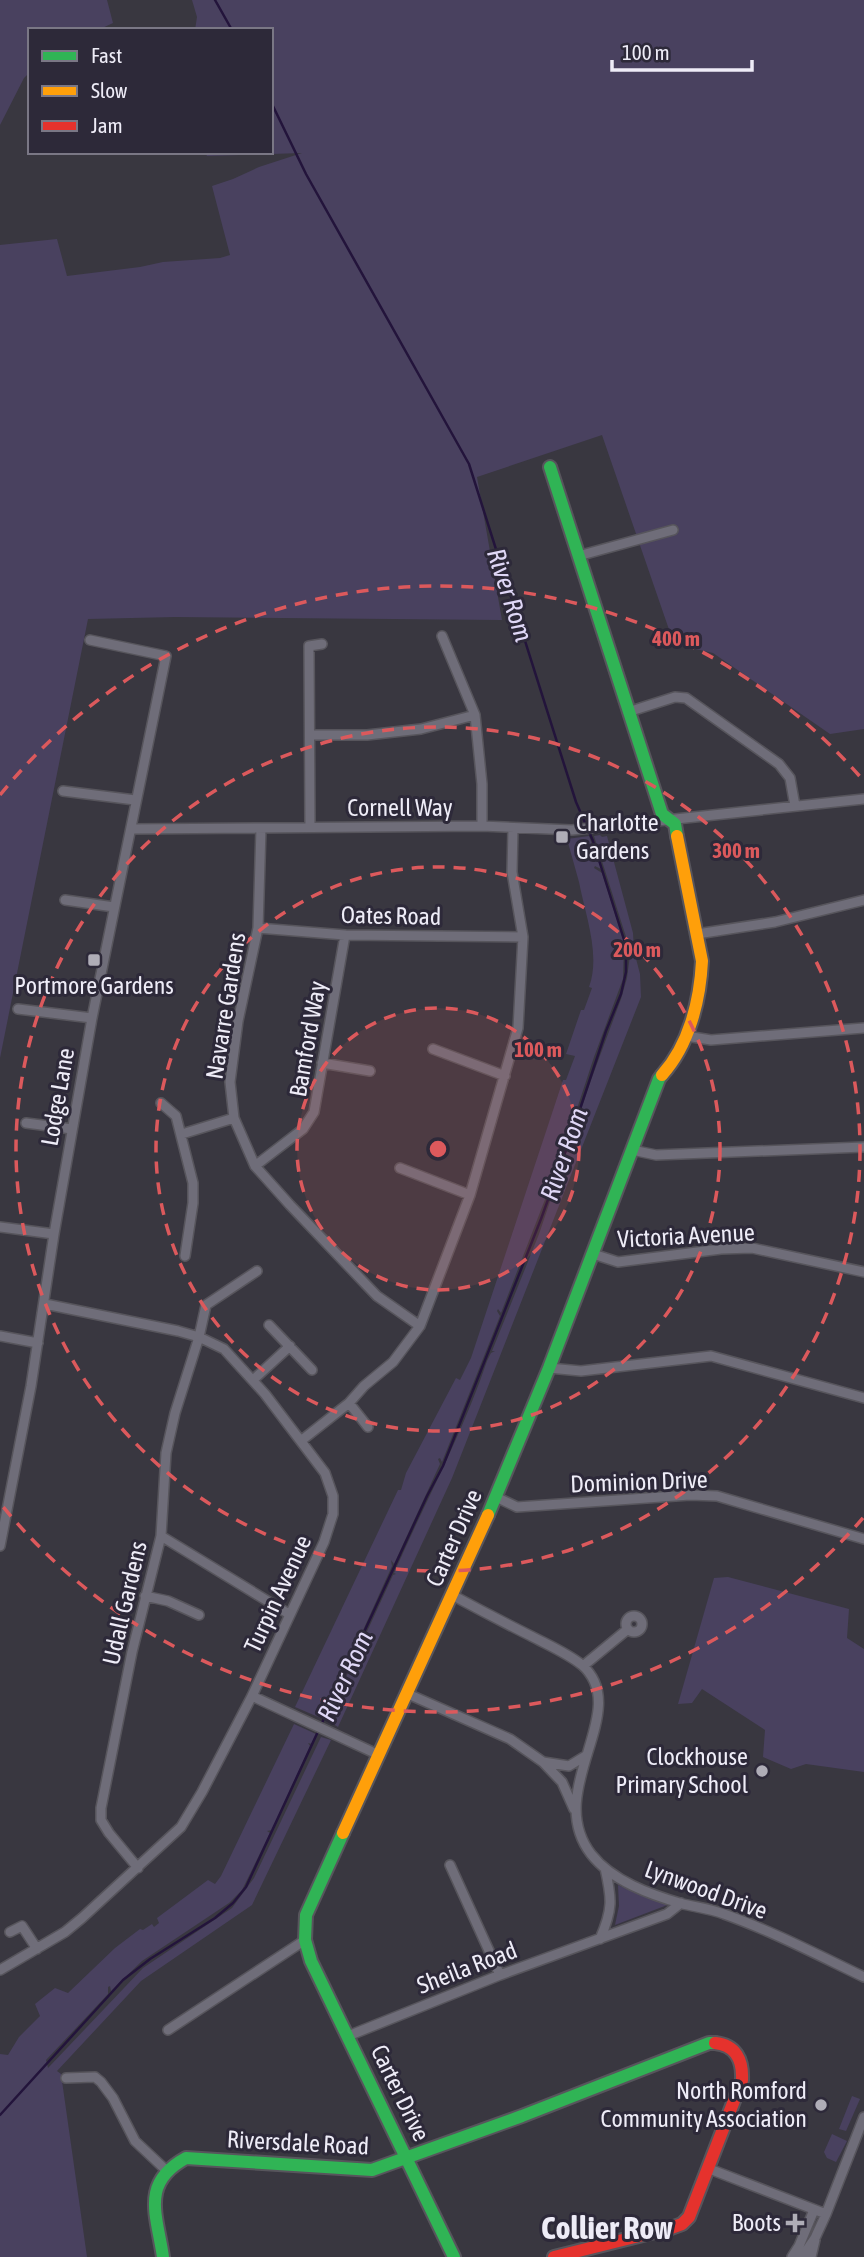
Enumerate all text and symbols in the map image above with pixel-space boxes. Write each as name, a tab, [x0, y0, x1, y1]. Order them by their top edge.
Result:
legend	[28, 28, 273, 154]
scale bar	[612, 28, 752, 72]
text: 100 m	[622, 40, 670, 64]
text: Fast	[91, 43, 122, 67]
text: Slow	[91, 78, 128, 102]
text: Jam	[91, 113, 123, 137]
water label: River Rom	[481, 545, 539, 646]
text: 400 m	[651, 626, 700, 650]
street label: Cornell Way	[347, 794, 453, 821]
place label: Charlotte Gardens	[576, 809, 659, 864]
marker: Charlotte Gardens	[554, 829, 570, 845]
text: 300 m	[712, 838, 760, 862]
street label: Oates Road	[341, 901, 441, 930]
street label: Navarre Gardens	[201, 931, 250, 1081]
text: 200 m	[613, 937, 661, 961]
marker: Portmore Gardens	[86, 952, 102, 968]
place label: Portmore Gardens	[14, 972, 174, 999]
street label: Bamford Way	[284, 979, 331, 1099]
text: 100 m	[514, 1037, 562, 1061]
street label: Lodge Lane	[36, 1046, 79, 1148]
water label: River Rom	[534, 1103, 594, 1204]
centre of rings	[426, 1137, 450, 1161]
street label: Victoria Avenue	[617, 1218, 755, 1253]
street label: Dominion Drive	[570, 1466, 708, 1497]
street label: Carter Drive	[420, 1485, 487, 1590]
street label: Turpin Avenue	[239, 1531, 316, 1657]
street label: Udall Gardens	[97, 1538, 152, 1667]
water label: River Rom	[311, 1626, 379, 1726]
place label: Clockhouse Primary School	[615, 1743, 749, 1798]
marker: Clockhouse Primary School	[754, 1763, 770, 1779]
street label: Lynwood Drive	[641, 1855, 771, 1924]
street label: Sheila Road	[413, 1936, 521, 1999]
street label: Carter Drive	[366, 2040, 435, 2145]
place label: North Romford Community Association	[601, 2077, 807, 2132]
marker: North Romford Community Association	[813, 2097, 829, 2113]
street label: Riversdale Road	[226, 2125, 370, 2160]
district label: Collier Row	[541, 2209, 673, 2246]
place label: Boots	[732, 2209, 781, 2236]
marker: Boots	[787, 2215, 803, 2231]

